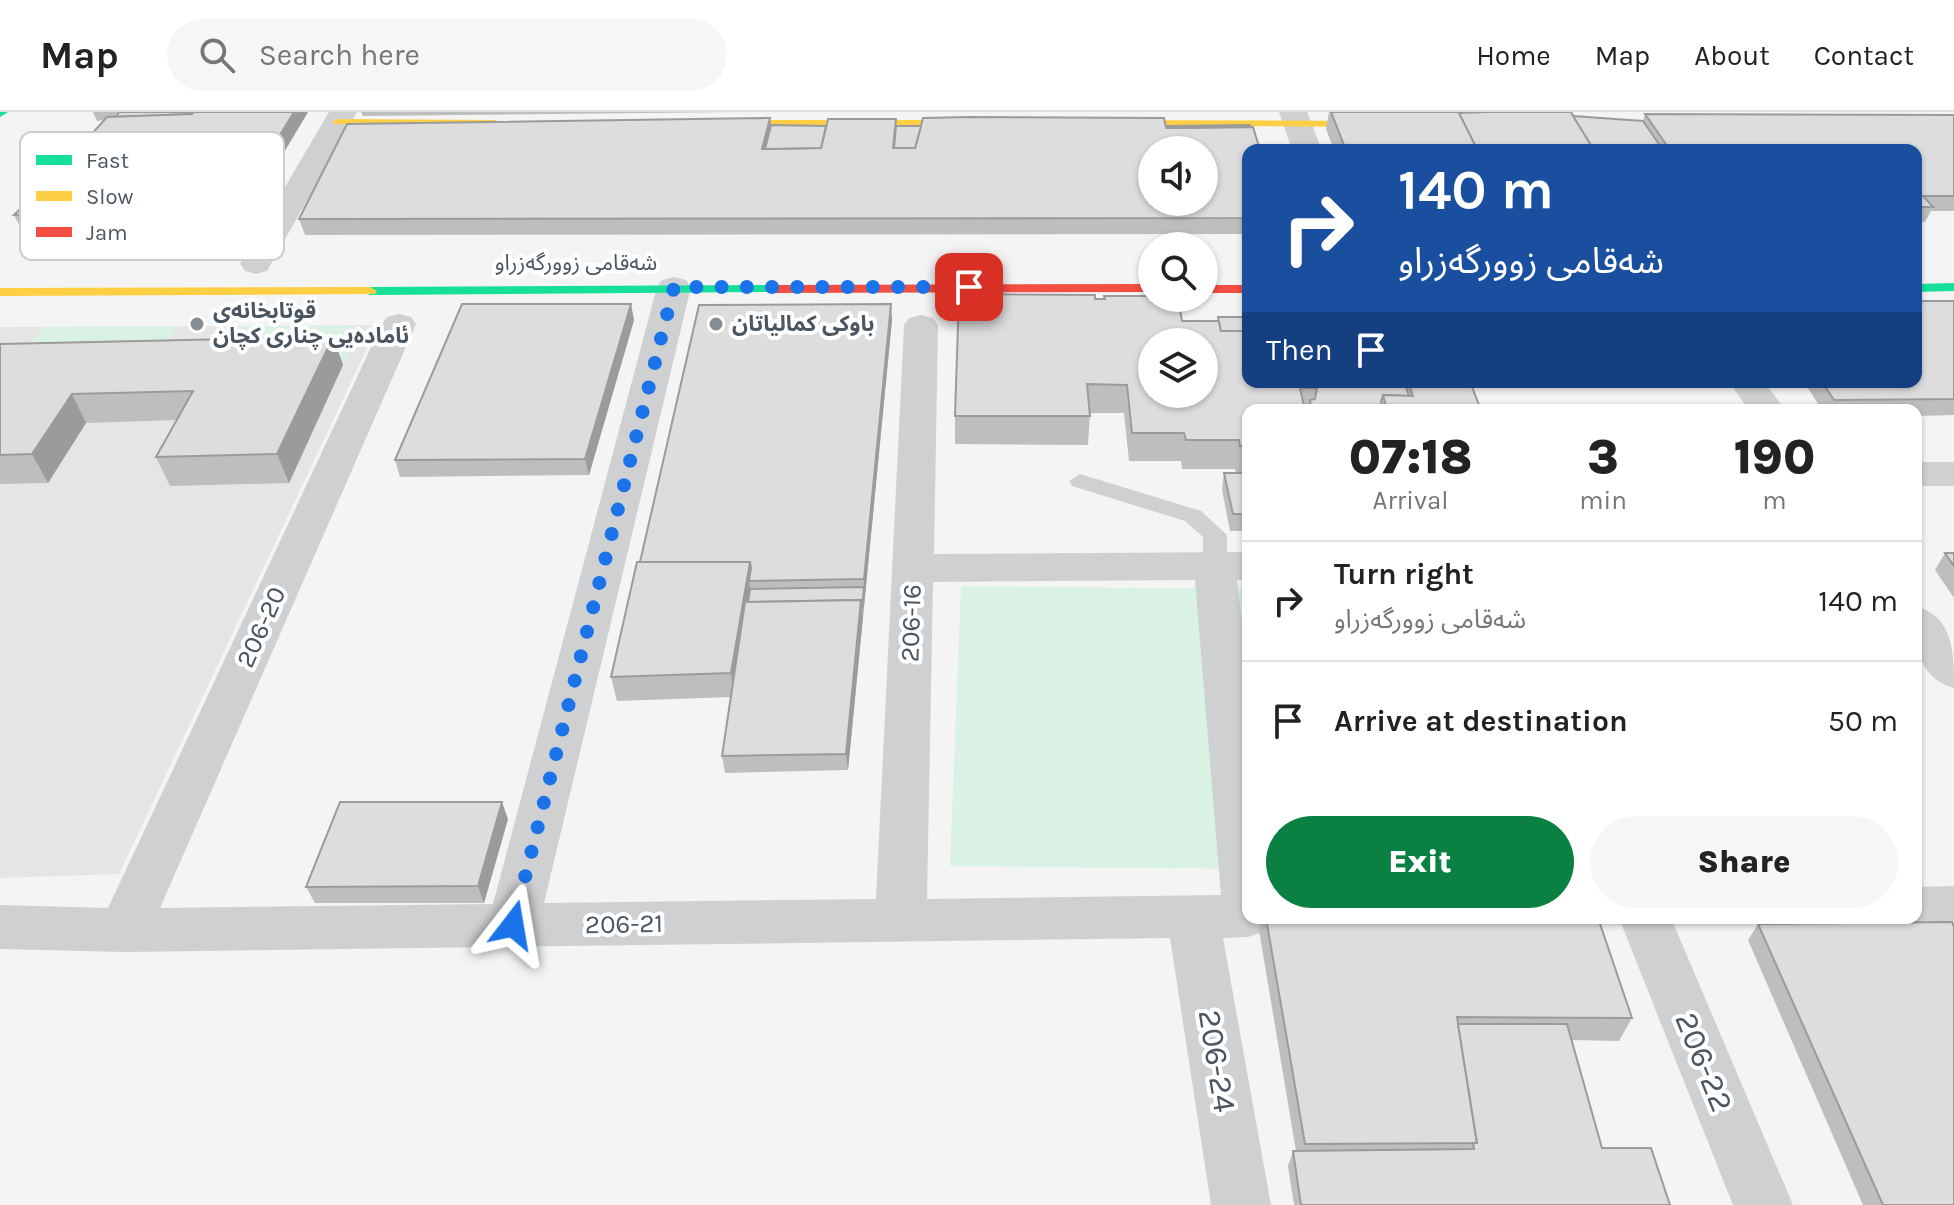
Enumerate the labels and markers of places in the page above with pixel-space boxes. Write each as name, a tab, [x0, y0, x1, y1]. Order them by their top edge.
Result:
pin	[935, 253, 1003, 321]
place label: قوتابخانەی ئامادەیی چناری کچان	[213, 298, 409, 350]
place label: باوکی کمالیاتان	[732, 311, 875, 337]
marker: قوتابخانەی ئامادەیی چناری کچان	[188, 315, 206, 333]
marker: باوکی کمالیاتان	[707, 315, 725, 333]

